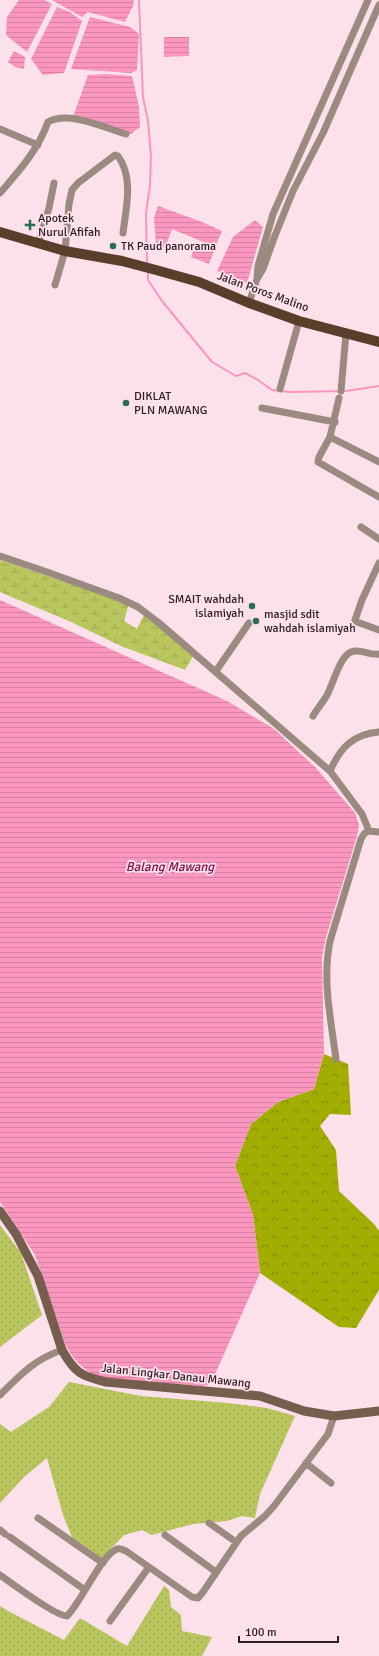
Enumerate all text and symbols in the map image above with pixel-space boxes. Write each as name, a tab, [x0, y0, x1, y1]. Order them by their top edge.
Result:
place label: Apotek Nurul Afifah	[38, 211, 101, 240]
marker: Apotek Nurul Afifah	[25, 220, 35, 230]
place label: TK Paud panorama	[121, 239, 216, 254]
marker: TK Paud panorama	[108, 241, 118, 251]
street label: Jalan Poros Malino	[215, 268, 311, 316]
place label: DIKLAT PLN MAWANG	[134, 389, 208, 418]
marker: DIKLAT PLN MAWANG	[121, 398, 131, 408]
place label: SMAIT wahdah islamiyah	[168, 592, 244, 621]
marker: SMAIT wahdah islamiyah	[247, 601, 257, 611]
place label: masjid sdit wahdah islamiyah	[264, 607, 356, 636]
marker: masjid sdit wahdah islamiyah	[251, 616, 261, 626]
water label: Balang Mawang	[126, 859, 215, 875]
street label: Jalan Lingkar Danau Mawang	[101, 1361, 251, 1391]
scale bar	[239, 1618, 338, 1644]
text: 100 m	[245, 1625, 277, 1640]

